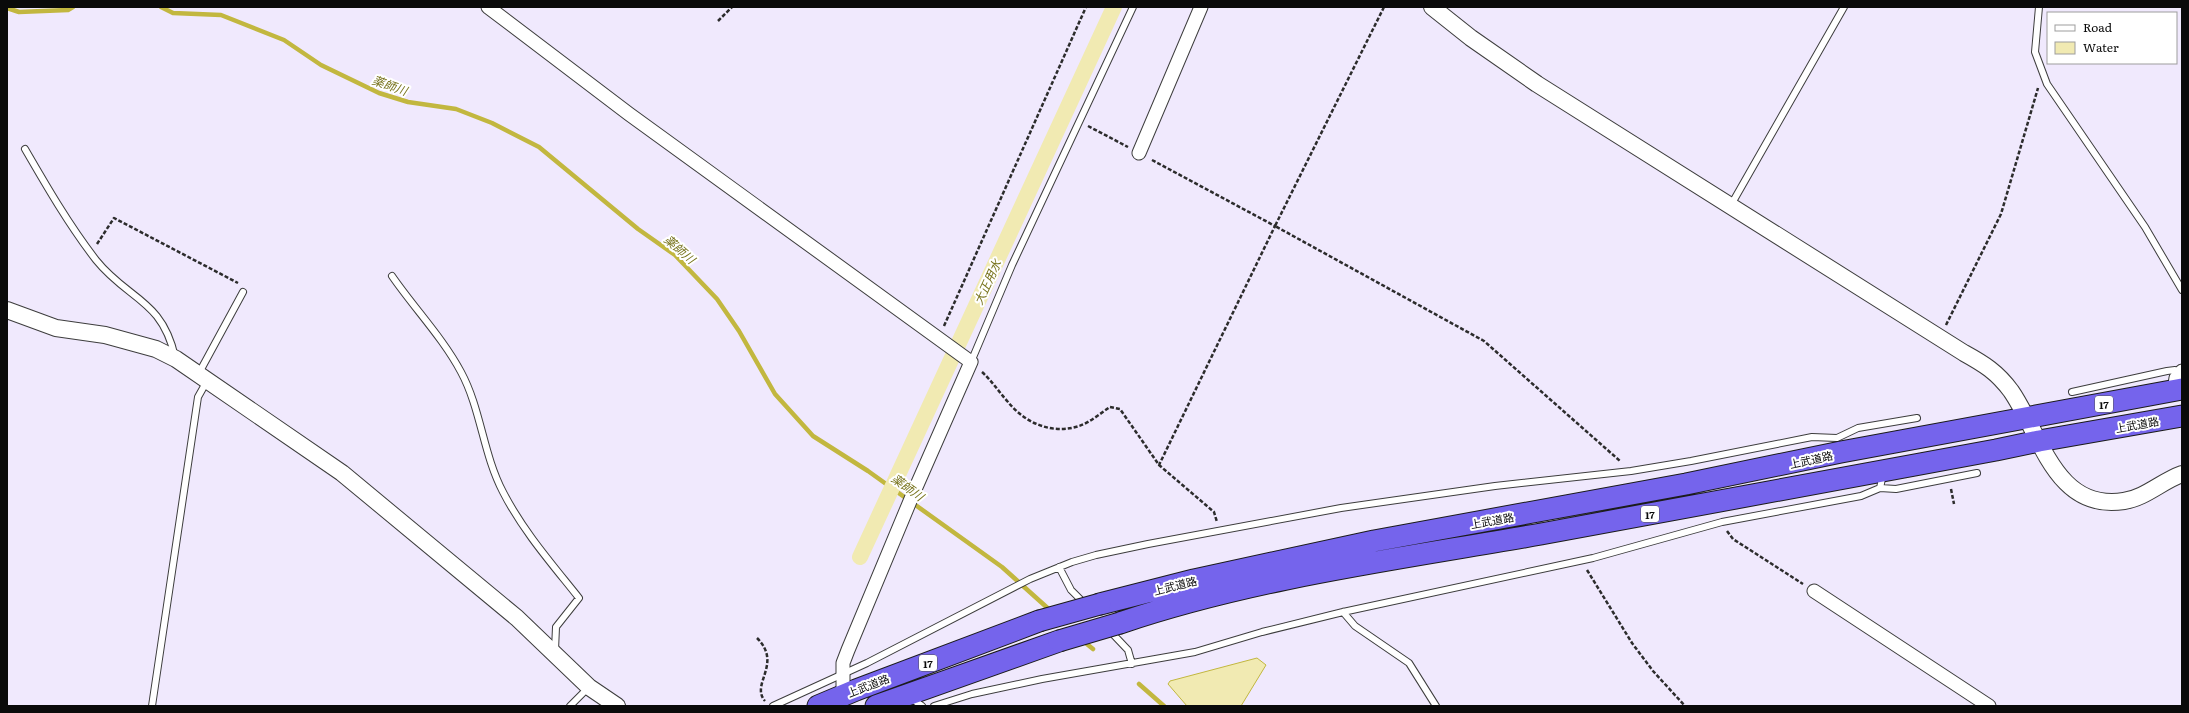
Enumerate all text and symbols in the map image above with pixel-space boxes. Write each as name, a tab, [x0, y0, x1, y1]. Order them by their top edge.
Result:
legend	[2047, 12, 2177, 64]
text: Road	[2083, 18, 2113, 36]
text: Water	[2083, 38, 2119, 56]
water label: 薬師川	[370, 71, 412, 100]
water label: 薬師川	[661, 230, 701, 269]
water label: 大正用水	[969, 255, 1006, 308]
road number: 17	[2095, 396, 2113, 412]
street label: 上武道路	[2114, 412, 2160, 436]
street label: 上武道路	[1788, 447, 1834, 471]
water label: 薬師川	[888, 469, 929, 506]
road number: 17	[1641, 506, 1659, 522]
street label: 上武道路	[1469, 508, 1515, 532]
street label: 上武道路	[1152, 572, 1198, 598]
road number: 17	[919, 655, 937, 671]
street label: 上武道路	[845, 670, 891, 700]

